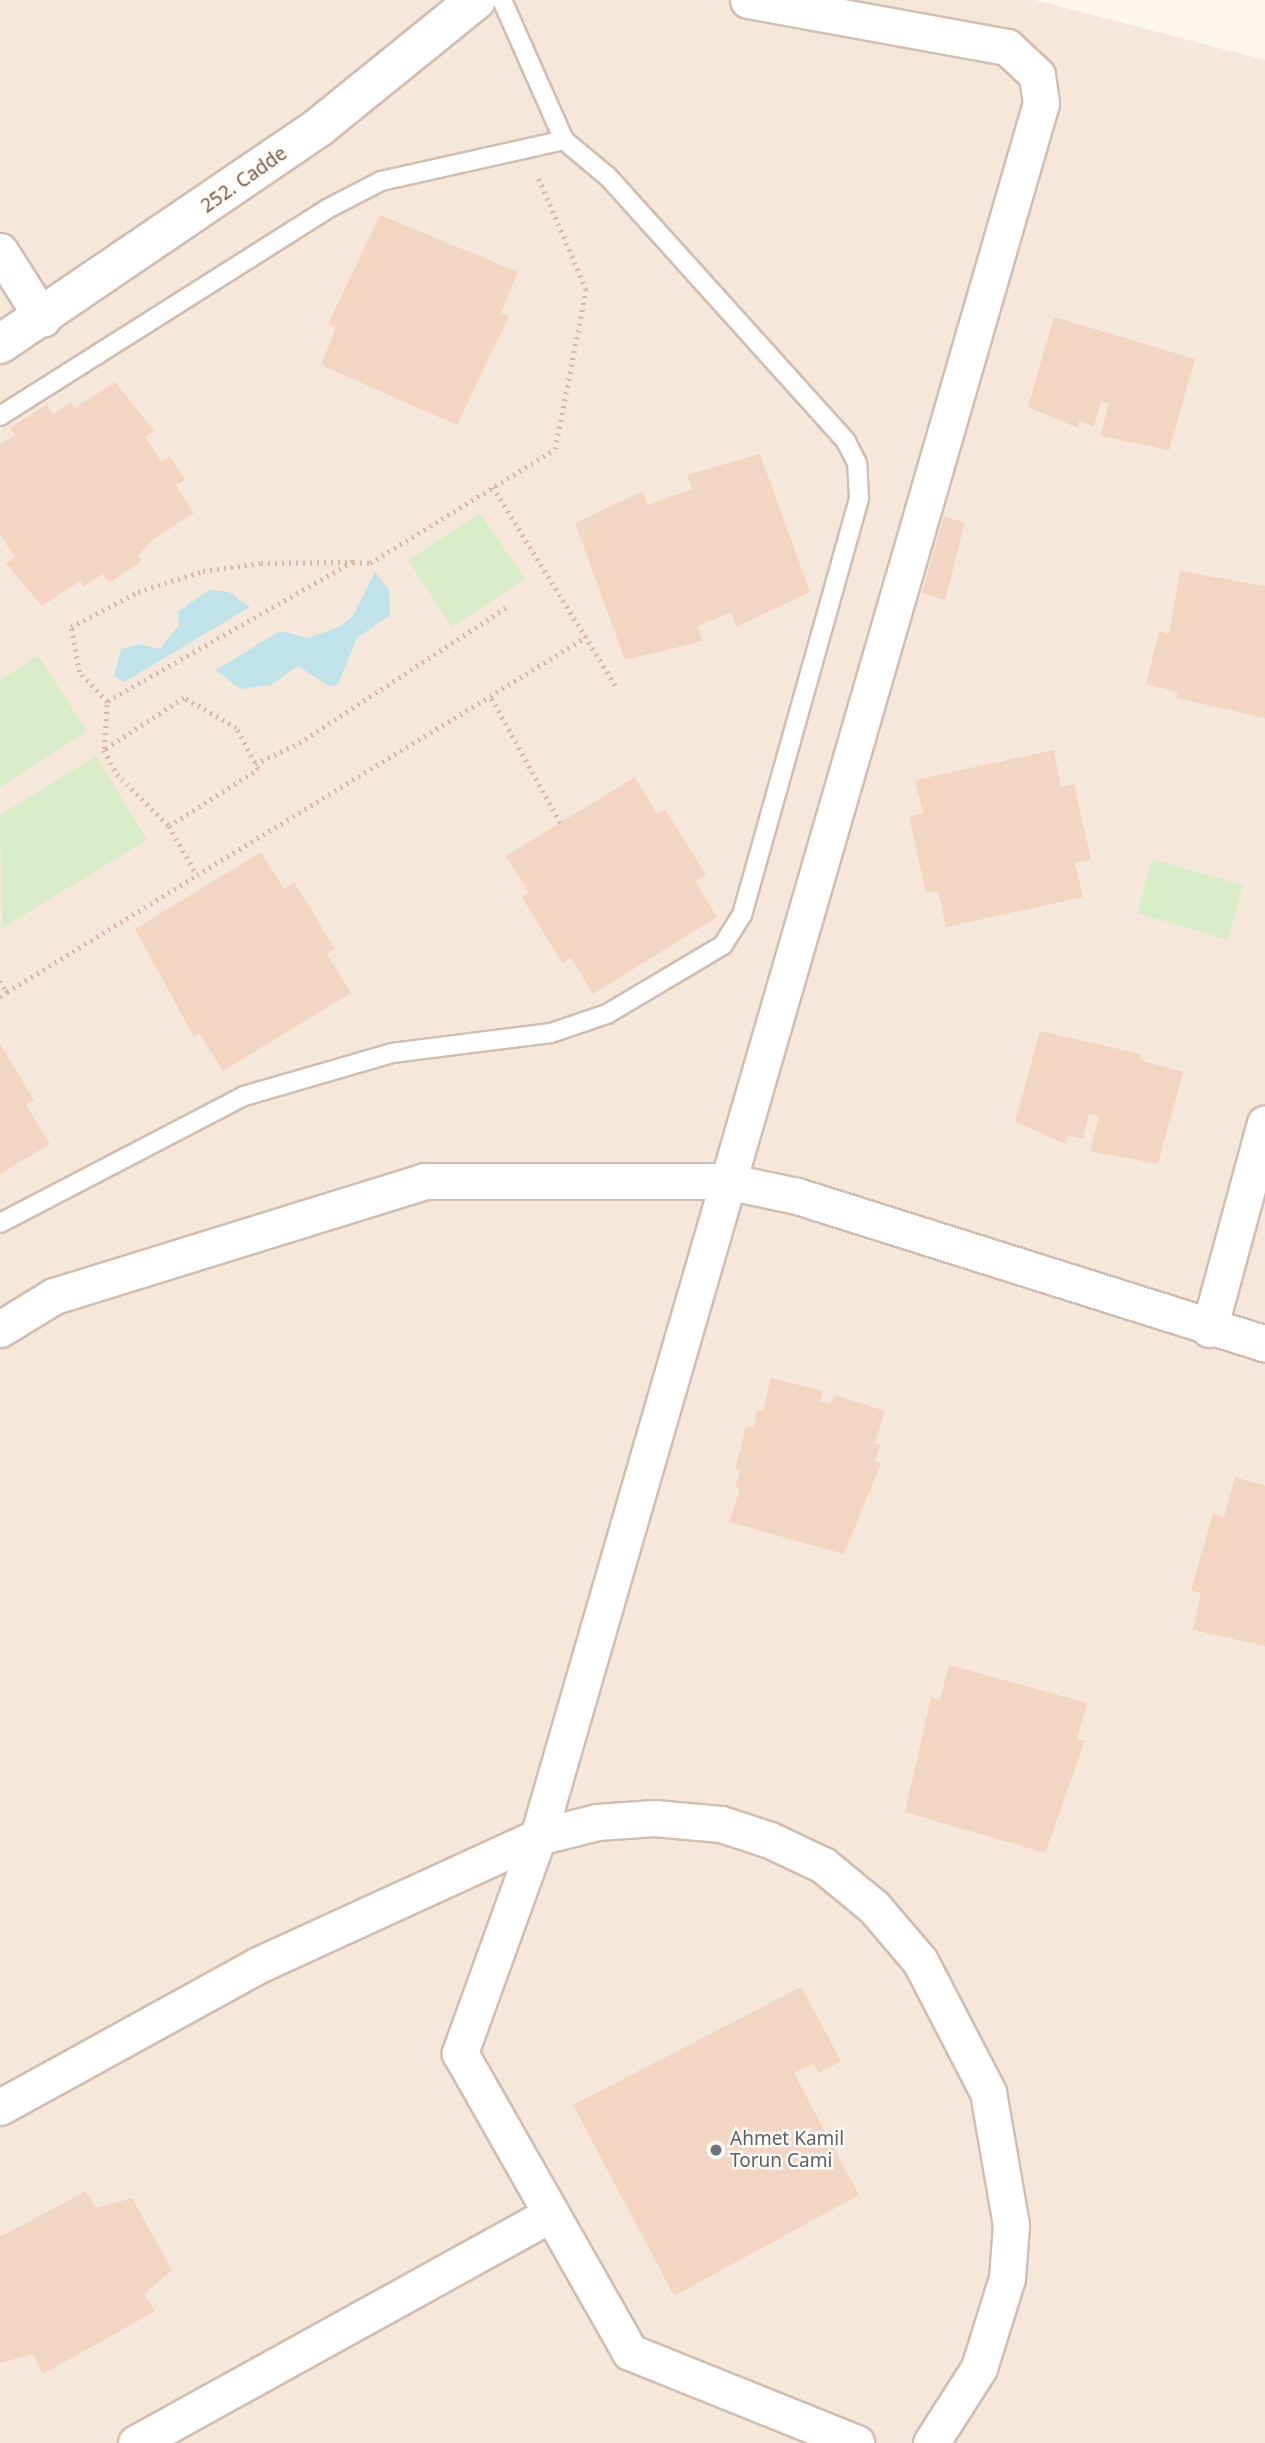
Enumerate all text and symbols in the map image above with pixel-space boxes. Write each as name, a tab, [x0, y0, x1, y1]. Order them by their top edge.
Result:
street label: 252. Cadde	[197, 142, 291, 218]
place label: Ahmet Kamil Torun Cami	[730, 2128, 844, 2172]
marker: Ahmet Kamil Torun Cami	[708, 2142, 724, 2158]

